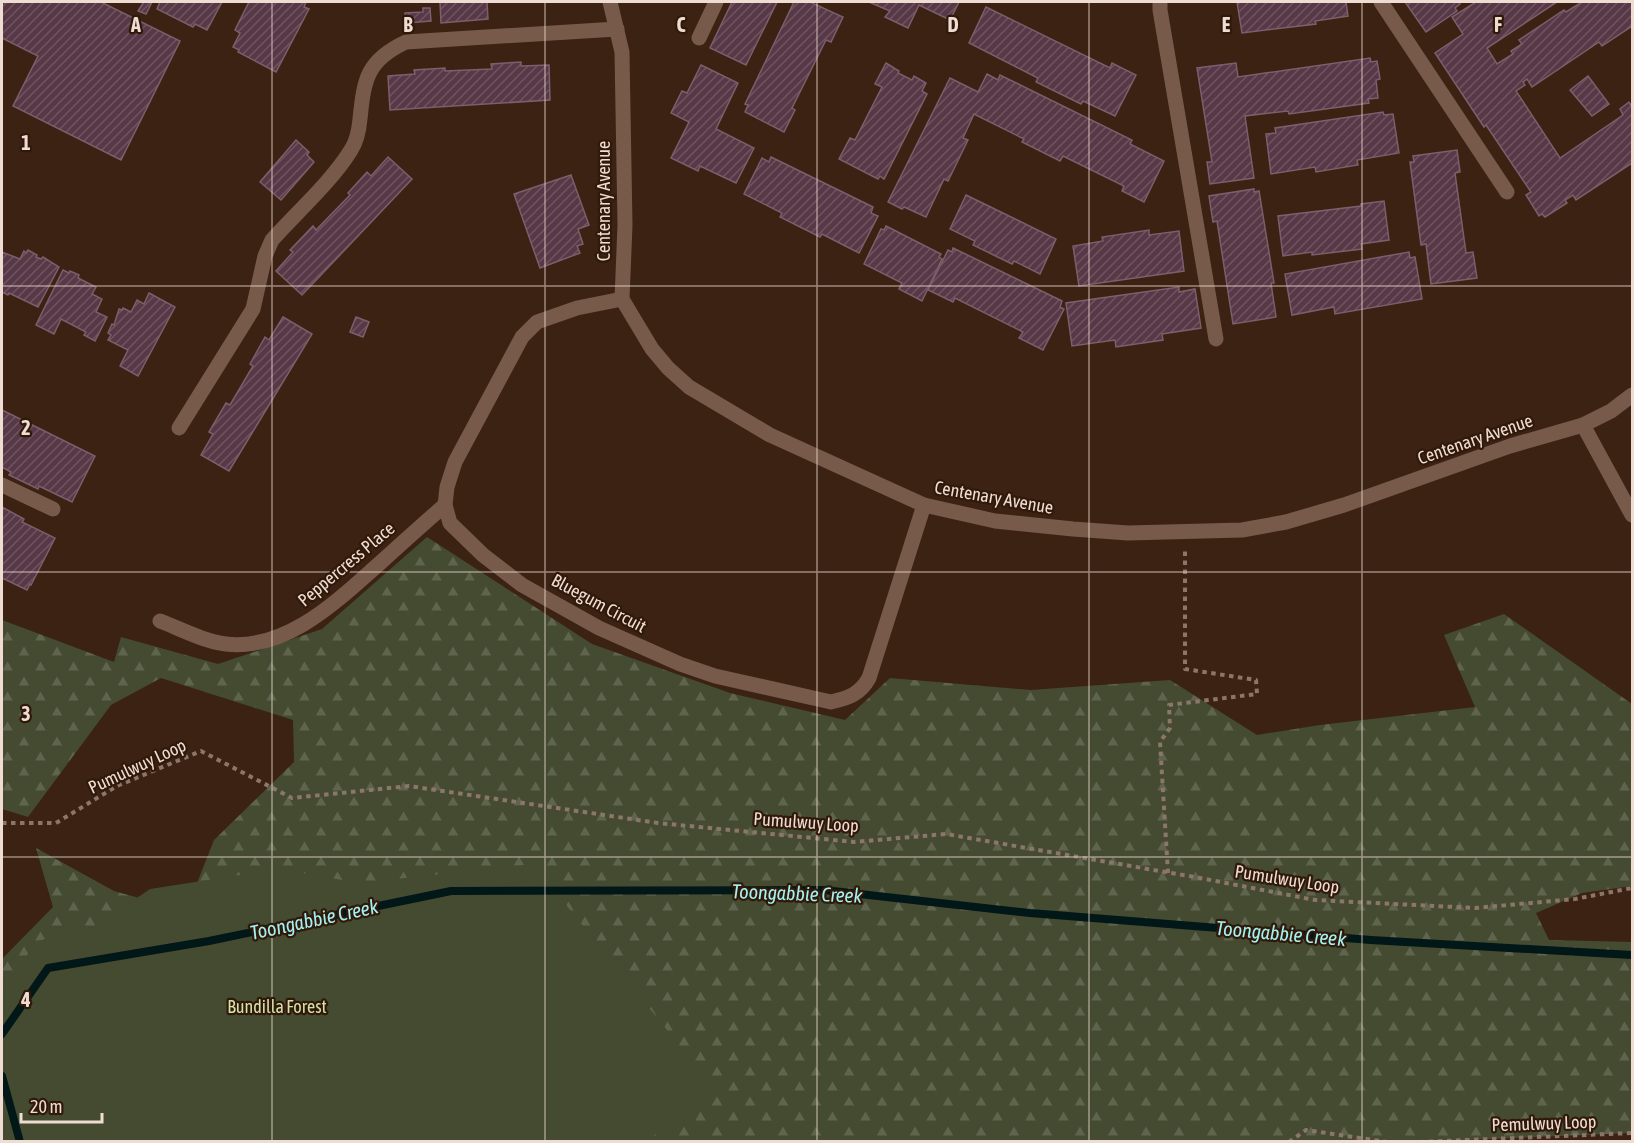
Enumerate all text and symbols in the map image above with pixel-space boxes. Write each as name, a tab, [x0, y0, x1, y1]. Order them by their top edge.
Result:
text: A	[130, 13, 141, 36]
text: B	[403, 13, 413, 36]
text: C	[677, 13, 686, 36]
text: D	[947, 13, 959, 36]
text: E	[1222, 13, 1231, 36]
text: F	[1494, 13, 1502, 36]
text: 1	[21, 131, 31, 154]
street label: Centenary Avenue	[593, 141, 614, 261]
street label: Centenary Avenue	[1415, 409, 1535, 469]
text: 2	[21, 416, 31, 439]
street label: Centenary Avenue	[933, 476, 1055, 518]
street label: Peppercress Place	[293, 518, 399, 610]
street label: Bluegum Circuit	[548, 569, 650, 637]
text: 3	[21, 702, 31, 725]
street label: Pumulwuy Loop	[85, 734, 189, 798]
street label: Pumulwuy Loop	[753, 808, 859, 836]
street label: Pumulwuy Loop	[1233, 860, 1341, 898]
water label: Toongabbie Creek	[731, 879, 863, 907]
water label: Toongabbie Creek	[248, 894, 380, 944]
water label: Toongabbie Creek	[1215, 916, 1347, 950]
text: 4	[20, 988, 31, 1011]
park label: Bundilla Forest	[227, 996, 327, 1017]
scale bar	[21, 1086, 102, 1124]
text: 20 m	[30, 1096, 62, 1117]
street label: Pemulwuy Loop	[1491, 1111, 1597, 1135]

